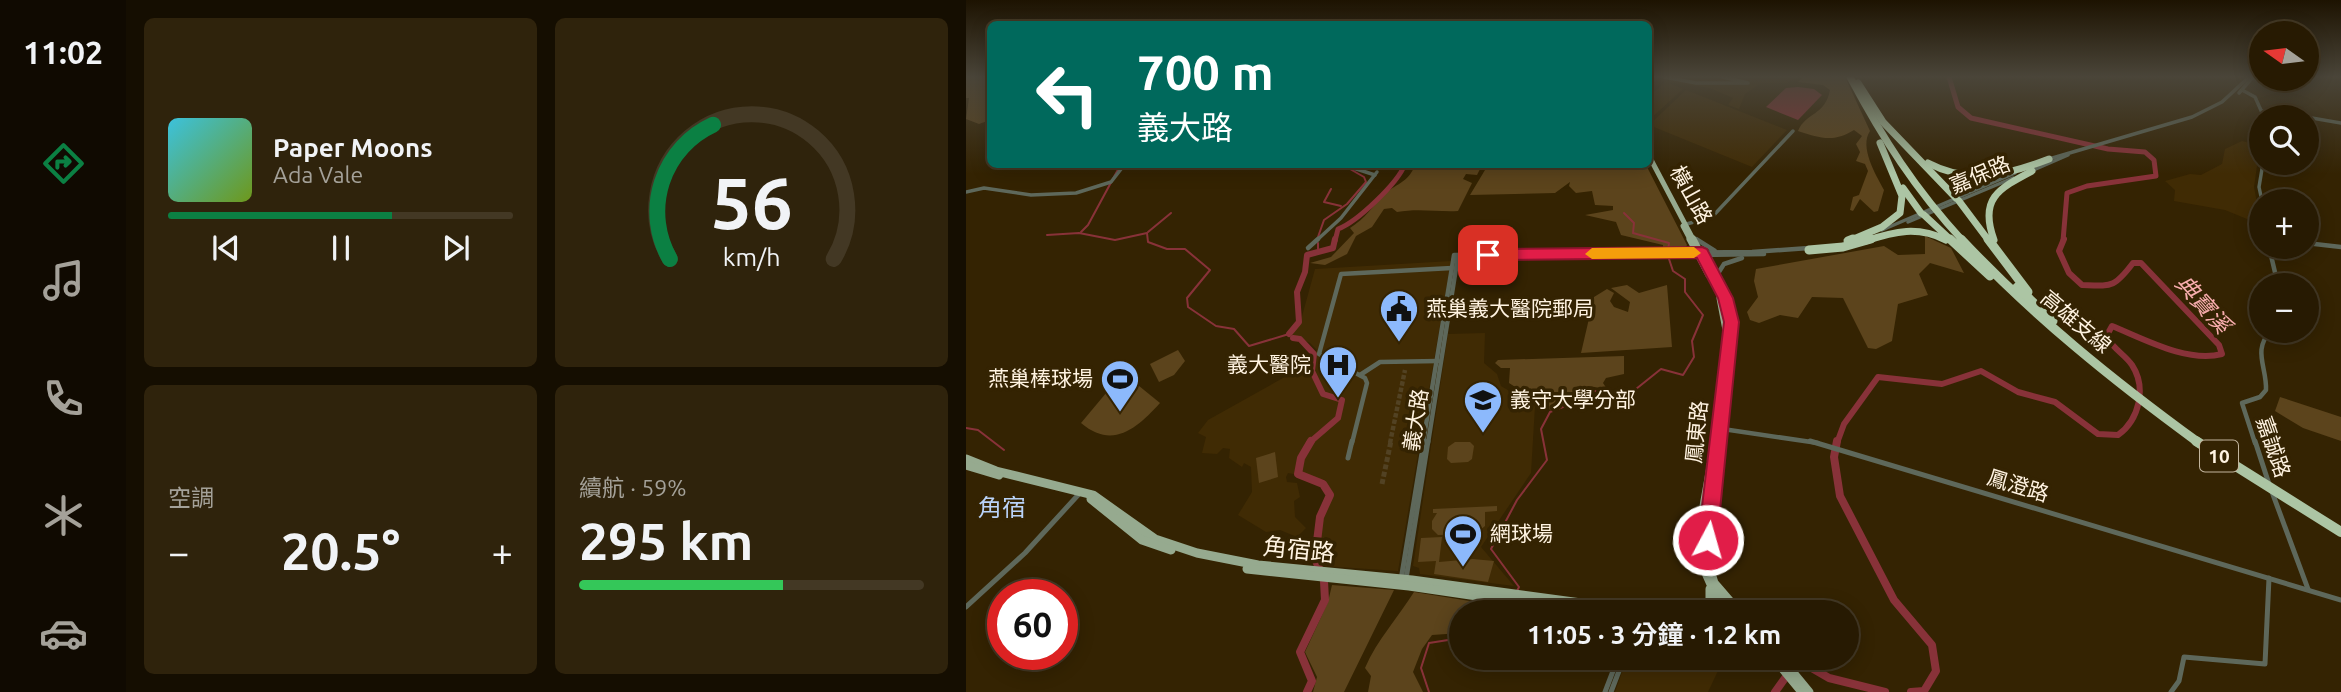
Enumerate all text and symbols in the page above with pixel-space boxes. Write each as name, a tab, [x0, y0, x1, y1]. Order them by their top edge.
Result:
north arrow	[2249, 21, 2319, 91]
map controls	[2249, 21, 2319, 343]
text: 11:02	[23, 34, 103, 70]
text: 700 m	[1137, 44, 1274, 99]
icon: left	[1022, 49, 1113, 140]
button: search	[2249, 105, 2319, 175]
text: 義大路	[1137, 109, 1233, 145]
text: Paper Moons	[273, 133, 432, 162]
icon: directions	[39, 139, 88, 188]
street label: 嘉保路	[1946, 151, 2013, 197]
text: 56	[710, 161, 793, 243]
street label: 橫山路	[1666, 161, 1718, 228]
text: Ada Vale	[273, 162, 363, 187]
button: +	[2249, 189, 2319, 259]
pin	[1458, 225, 1518, 285]
icon: previous	[207, 229, 245, 267]
icon: pause	[322, 229, 360, 267]
icon: next	[437, 229, 475, 267]
icon: arrive	[1469, 236, 1507, 274]
text: km/h	[723, 243, 780, 271]
icon: music	[39, 256, 88, 305]
water label: 典寶溪	[2171, 270, 2238, 340]
button: −	[2249, 273, 2319, 343]
street label: 高雄支線	[2037, 285, 2117, 357]
public building icon: 燕巢義大醫院郵局	[1378, 288, 1420, 343]
place label: 燕巢義大醫院郵局	[1426, 296, 1594, 320]
hospital icon: 義大醫院	[1317, 344, 1359, 399]
place label: 義大醫院	[1227, 352, 1311, 376]
sports icon: 燕巢棒球場	[1099, 358, 1141, 413]
place label: 燕巢棒球場	[988, 366, 1093, 390]
icon: phone	[39, 374, 88, 423]
school or university icon: 義守大學分部	[1462, 379, 1504, 434]
street label: 義大路	[1398, 387, 1432, 453]
place label: 義守大學分部	[1510, 387, 1636, 411]
street label: 鳳東路	[1681, 399, 1711, 464]
street label: 嘉誠路	[2252, 413, 2296, 480]
road number: 10	[2200, 440, 2238, 471]
street label: 鳳澄路	[1985, 464, 2052, 506]
text: 續航 · 59%	[579, 475, 686, 500]
text: 空調	[168, 485, 214, 510]
icon: climate	[39, 491, 88, 540]
district label: 角宿	[978, 494, 1026, 521]
position arrow	[1671, 503, 1745, 577]
text: 295 km	[579, 512, 753, 570]
sports icon: 網球場	[1442, 513, 1484, 568]
place label: 網球場	[1490, 521, 1553, 545]
text: 20.5°	[281, 522, 400, 580]
text: −	[168, 531, 189, 573]
text: +	[492, 531, 513, 573]
street label: 角宿路	[1262, 532, 1336, 567]
speed limit sign: 60	[987, 579, 1078, 670]
icon: car	[39, 609, 88, 658]
text: 11:05 · 3 分鐘 · 1.2 km	[1527, 620, 1781, 649]

